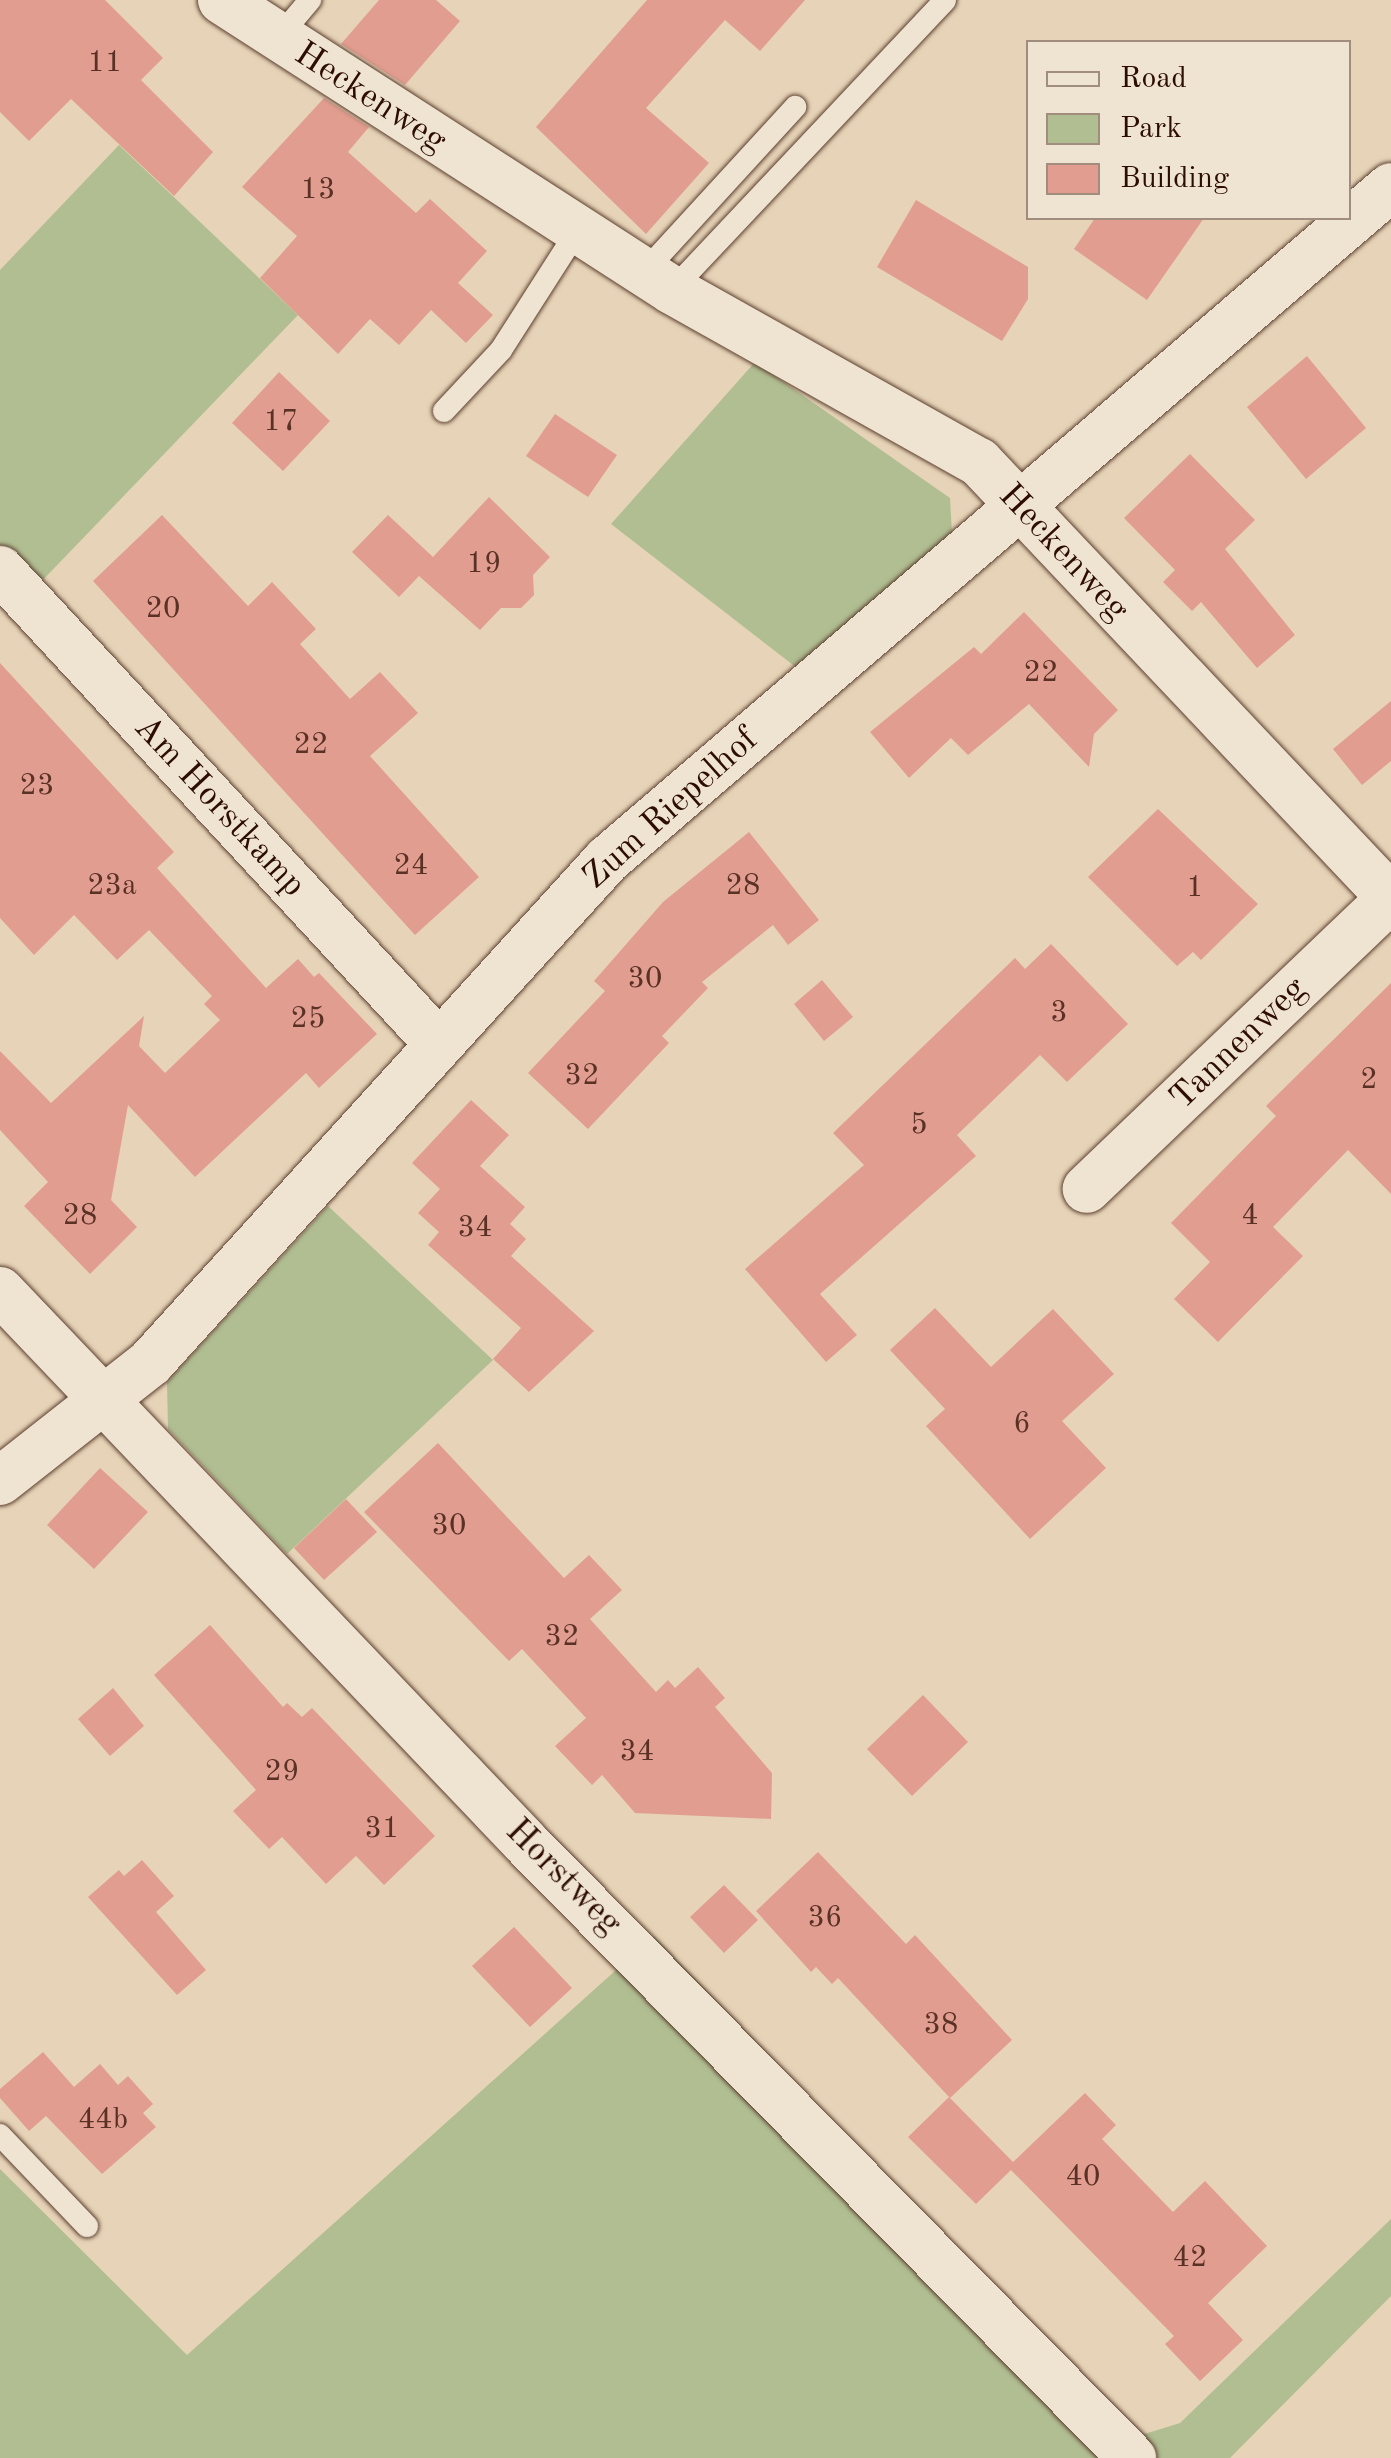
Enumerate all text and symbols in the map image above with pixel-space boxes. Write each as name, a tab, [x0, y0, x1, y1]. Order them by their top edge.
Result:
street label: Heckenweg	[286, 33, 454, 163]
legend	[1026, 40, 1351, 220]
house number: 11	[88, 45, 122, 81]
text: Road	[1120, 64, 1187, 94]
text: Park	[1120, 114, 1182, 144]
text: Building	[1120, 164, 1229, 194]
house number: 13	[301, 172, 335, 208]
house number: 17	[264, 404, 298, 440]
street label: Heckenweg	[989, 476, 1137, 630]
house number: 19	[467, 546, 501, 582]
house number: 20	[146, 591, 180, 627]
house number: 22	[1024, 655, 1058, 691]
street label: Am Horstkamp	[124, 708, 314, 906]
street label: Zum Riepelhof	[575, 719, 767, 899]
house number: 22	[294, 727, 328, 763]
house number: 23	[20, 768, 54, 804]
house number: 24	[394, 848, 428, 884]
house number: 23a	[87, 868, 137, 904]
house number: 28	[726, 868, 760, 904]
house number: 1	[1186, 870, 1204, 906]
house number: 30	[628, 961, 662, 997]
street label: Tannenweg	[1162, 969, 1316, 1119]
house number: 3	[1050, 995, 1068, 1031]
house number: 25	[291, 1001, 325, 1037]
house number: 32	[565, 1058, 599, 1094]
house number: 2	[1360, 1062, 1378, 1098]
house number: 5	[910, 1107, 928, 1143]
house number: 28	[63, 1198, 97, 1234]
house number: 4	[1241, 1198, 1259, 1234]
house number: 34	[458, 1210, 492, 1246]
house number: 6	[1013, 1406, 1031, 1442]
house number: 30	[432, 1508, 466, 1544]
house number: 32	[545, 1619, 579, 1655]
house number: 34	[620, 1734, 654, 1770]
house number: 29	[265, 1754, 299, 1790]
house number: 31	[365, 1811, 399, 1847]
street label: Horstweg	[496, 1811, 630, 1945]
house number: 36	[808, 1900, 842, 1936]
house number: 38	[924, 2007, 958, 2043]
house number: 44b	[78, 2102, 128, 2138]
house number: 40	[1066, 2159, 1100, 2195]
house number: 42	[1173, 2240, 1207, 2276]

